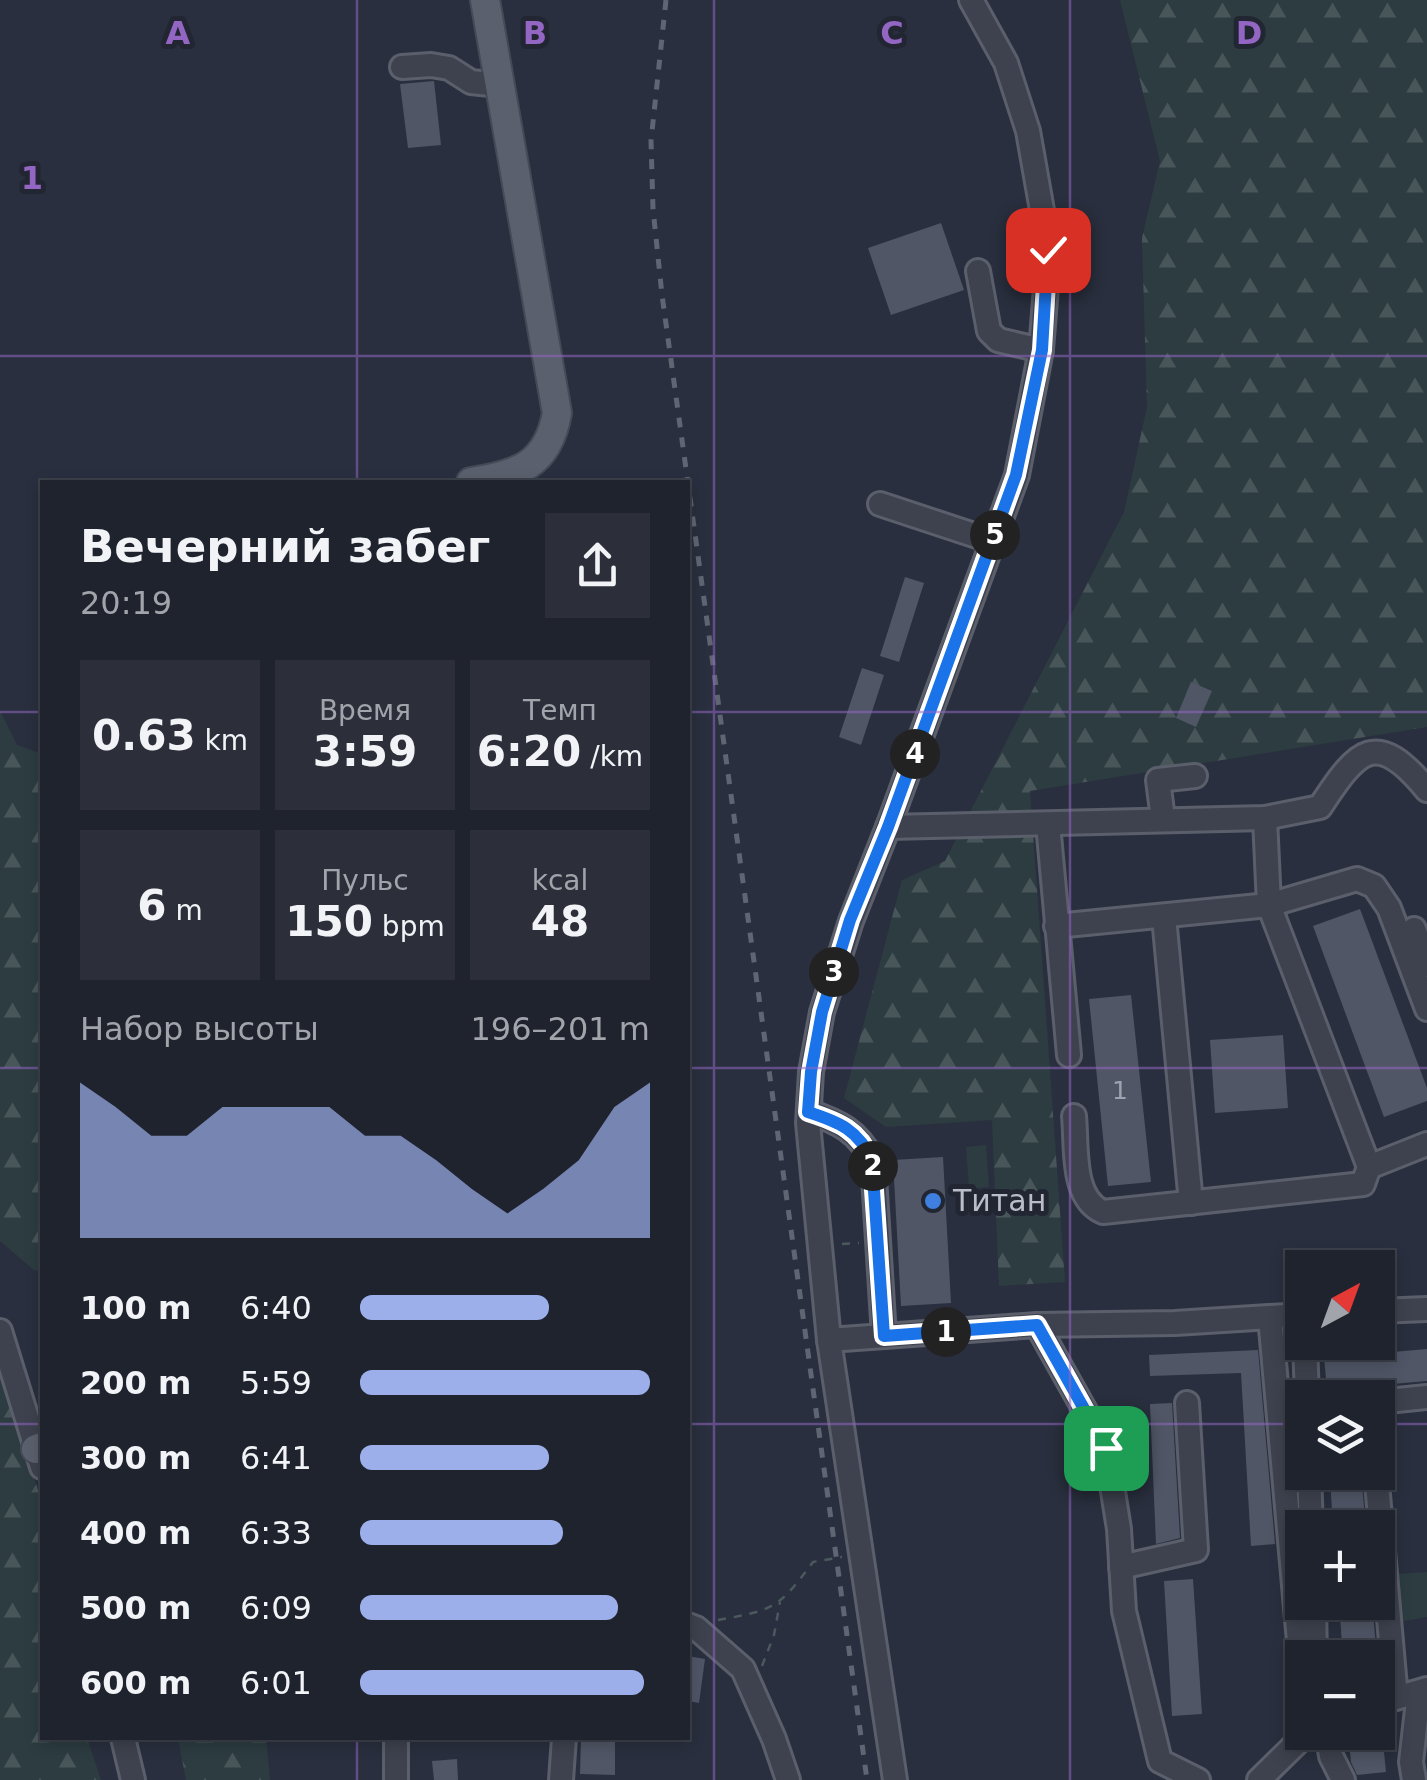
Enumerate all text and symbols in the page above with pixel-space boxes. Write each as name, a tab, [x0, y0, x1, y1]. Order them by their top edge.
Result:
text: A	[166, 14, 191, 52]
text: B	[523, 14, 547, 52]
text: C	[880, 14, 904, 52]
text: D	[1236, 14, 1262, 52]
text: 1	[21, 159, 43, 197]
pin	[1006, 208, 1091, 293]
icon: check	[1021, 223, 1076, 278]
pin: 5	[970, 510, 1020, 560]
button: share	[545, 513, 650, 618]
text: 5	[985, 518, 1005, 551]
text: Вечерний забег	[80, 520, 490, 573]
text: 20:19	[80, 584, 172, 622]
text: Время	[319, 694, 411, 727]
text: Темп	[523, 694, 597, 727]
text: 0.63	[92, 711, 196, 760]
text: km	[196, 724, 248, 757]
text: 3:59	[313, 727, 417, 776]
text: 6:20	[477, 727, 581, 776]
pin: 4	[890, 729, 940, 779]
text: 4	[905, 737, 925, 770]
text: /km	[581, 740, 643, 773]
text: Пульс	[321, 864, 409, 897]
text: kcal	[532, 864, 588, 897]
text: 6	[137, 881, 167, 930]
text: m	[167, 894, 203, 927]
text: 150	[285, 897, 373, 946]
text: 48	[531, 897, 589, 946]
text: bpm	[373, 910, 445, 943]
pin: 3	[809, 947, 859, 997]
text: 3	[824, 955, 844, 988]
text: Набор высоты	[80, 1010, 319, 1048]
text: 196–201 m	[471, 1010, 650, 1048]
house number: 1	[1112, 1076, 1128, 1105]
pin: 2	[848, 1141, 898, 1191]
text: 2	[863, 1149, 883, 1182]
place label: Титан	[952, 1183, 1046, 1218]
marker: Титан	[922, 1190, 944, 1212]
north arrow	[1285, 1250, 1395, 1360]
map controls	[1285, 1250, 1395, 1750]
text: 100 m	[80, 1289, 191, 1327]
text: 6:40	[240, 1289, 312, 1327]
pin: 1	[921, 1307, 971, 1357]
text: 1	[936, 1315, 956, 1348]
text: 200 m	[80, 1364, 191, 1402]
text: 5:59	[240, 1364, 312, 1402]
button: layers	[1285, 1380, 1395, 1490]
pin	[1064, 1406, 1149, 1491]
icon: arrive	[1079, 1421, 1134, 1476]
text: 300 m	[80, 1439, 191, 1477]
text: 6:41	[240, 1439, 312, 1477]
button: +	[1285, 1510, 1395, 1620]
text: 400 m	[80, 1514, 191, 1552]
text: 6:33	[240, 1514, 312, 1552]
text: 500 m	[80, 1589, 191, 1627]
text: 6:09	[240, 1589, 312, 1627]
button: −	[1285, 1640, 1395, 1750]
text: 600 m	[80, 1664, 191, 1702]
text: 6:01	[240, 1664, 312, 1702]

